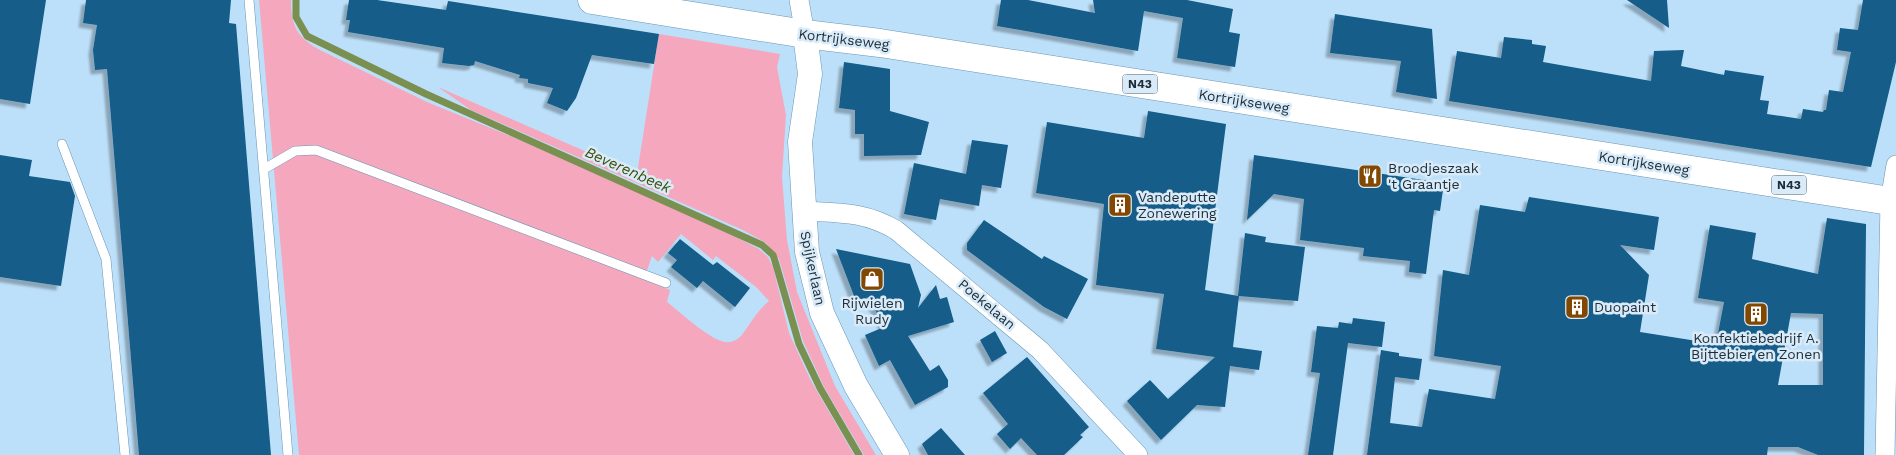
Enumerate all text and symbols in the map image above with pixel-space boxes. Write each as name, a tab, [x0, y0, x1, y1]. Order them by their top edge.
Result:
street label: Kortrijkseweg	[798, 25, 891, 53]
road number: N43	[1122, 74, 1158, 94]
street label: Kortrijkseweg	[1198, 86, 1291, 116]
water label: Beverenbeek	[582, 143, 674, 197]
street label: Kortrijkseweg	[1598, 148, 1691, 178]
place label: Broodjeszaak 't Graantje	[1388, 160, 1479, 192]
restaurant icon: Broodjeszaak 't Graantje	[1357, 163, 1383, 189]
road number: N43	[1772, 176, 1806, 194]
place label: Vandeputte Zonewering	[1138, 189, 1217, 221]
building icon: Vandeputte Zonewering	[1107, 192, 1133, 218]
street label: Spijkerlaan	[797, 229, 829, 307]
shop icon: Rijwielen Rudy	[859, 266, 885, 292]
street label: Poekelaan	[955, 276, 1019, 332]
building icon: Duopaint	[1564, 294, 1590, 320]
place label: Rijwielen Rudy	[841, 295, 903, 327]
place label: Duopaint	[1594, 299, 1656, 315]
building icon: Konfektiebedrijf A. Bijttebier en Zonen	[1743, 301, 1769, 327]
place label: Konfektiebedrijf A. Bijttebier en Zonen	[1691, 330, 1821, 362]

